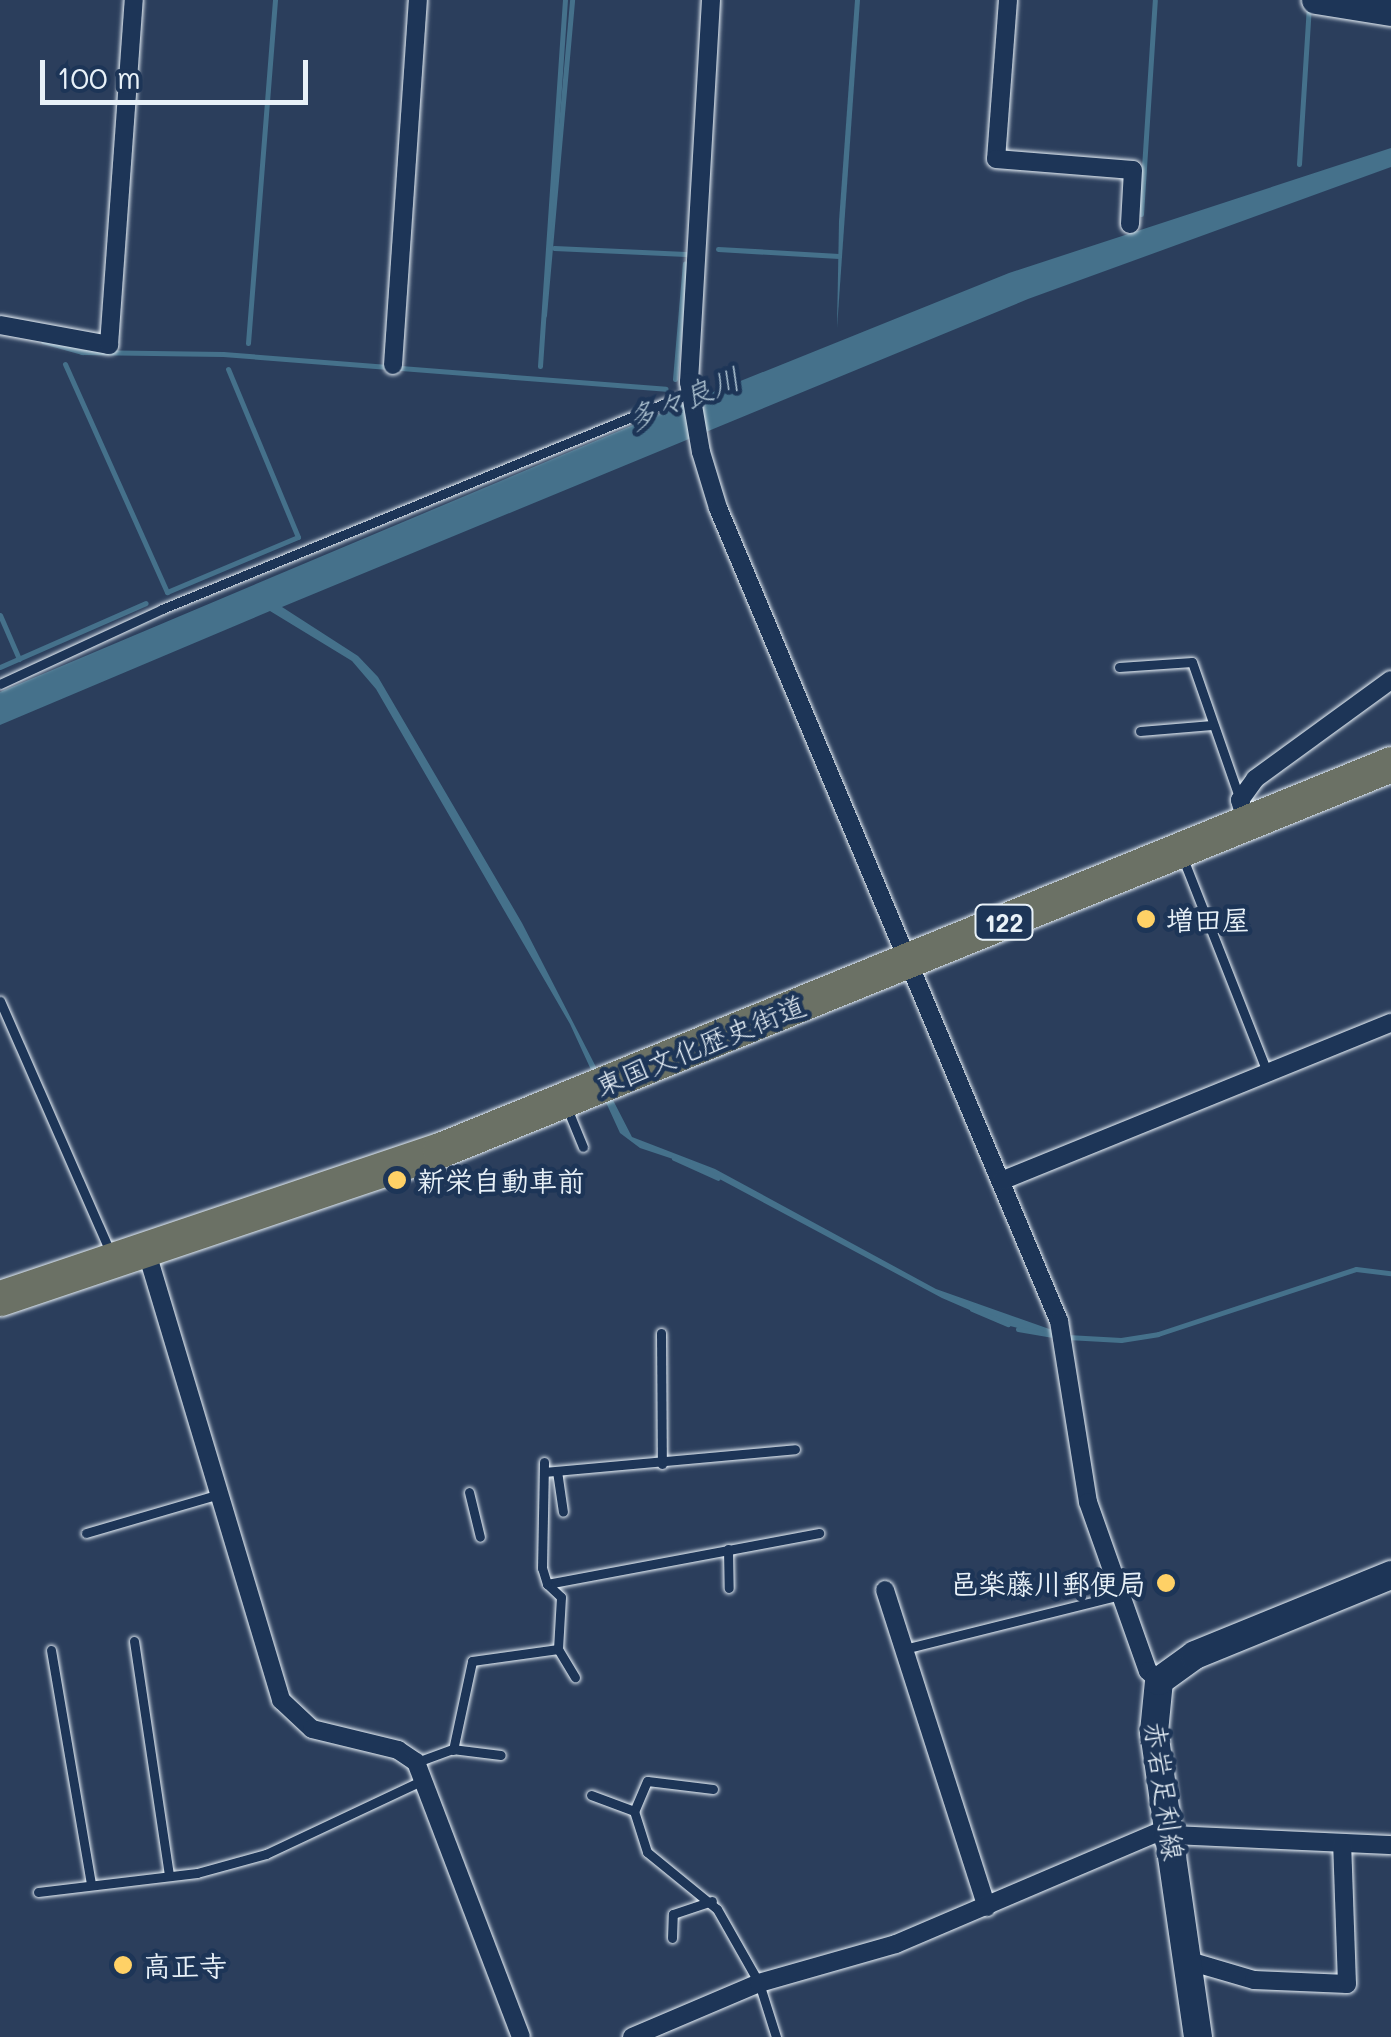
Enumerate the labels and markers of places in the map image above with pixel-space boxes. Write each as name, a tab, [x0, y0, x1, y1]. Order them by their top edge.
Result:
place label: 増田屋	[1166, 902, 1250, 936]
marker: 増田屋	[1135, 908, 1157, 930]
place label: 新栄自動車前	[417, 1163, 585, 1197]
marker: 新栄自動車前	[386, 1169, 408, 1191]
place label: 邑楽藤川郵便局	[950, 1566, 1146, 1600]
marker: 邑楽藤川郵便局	[1155, 1572, 1177, 1594]
place label: 高正寺	[143, 1948, 227, 1982]
marker: 高正寺	[112, 1954, 134, 1976]

